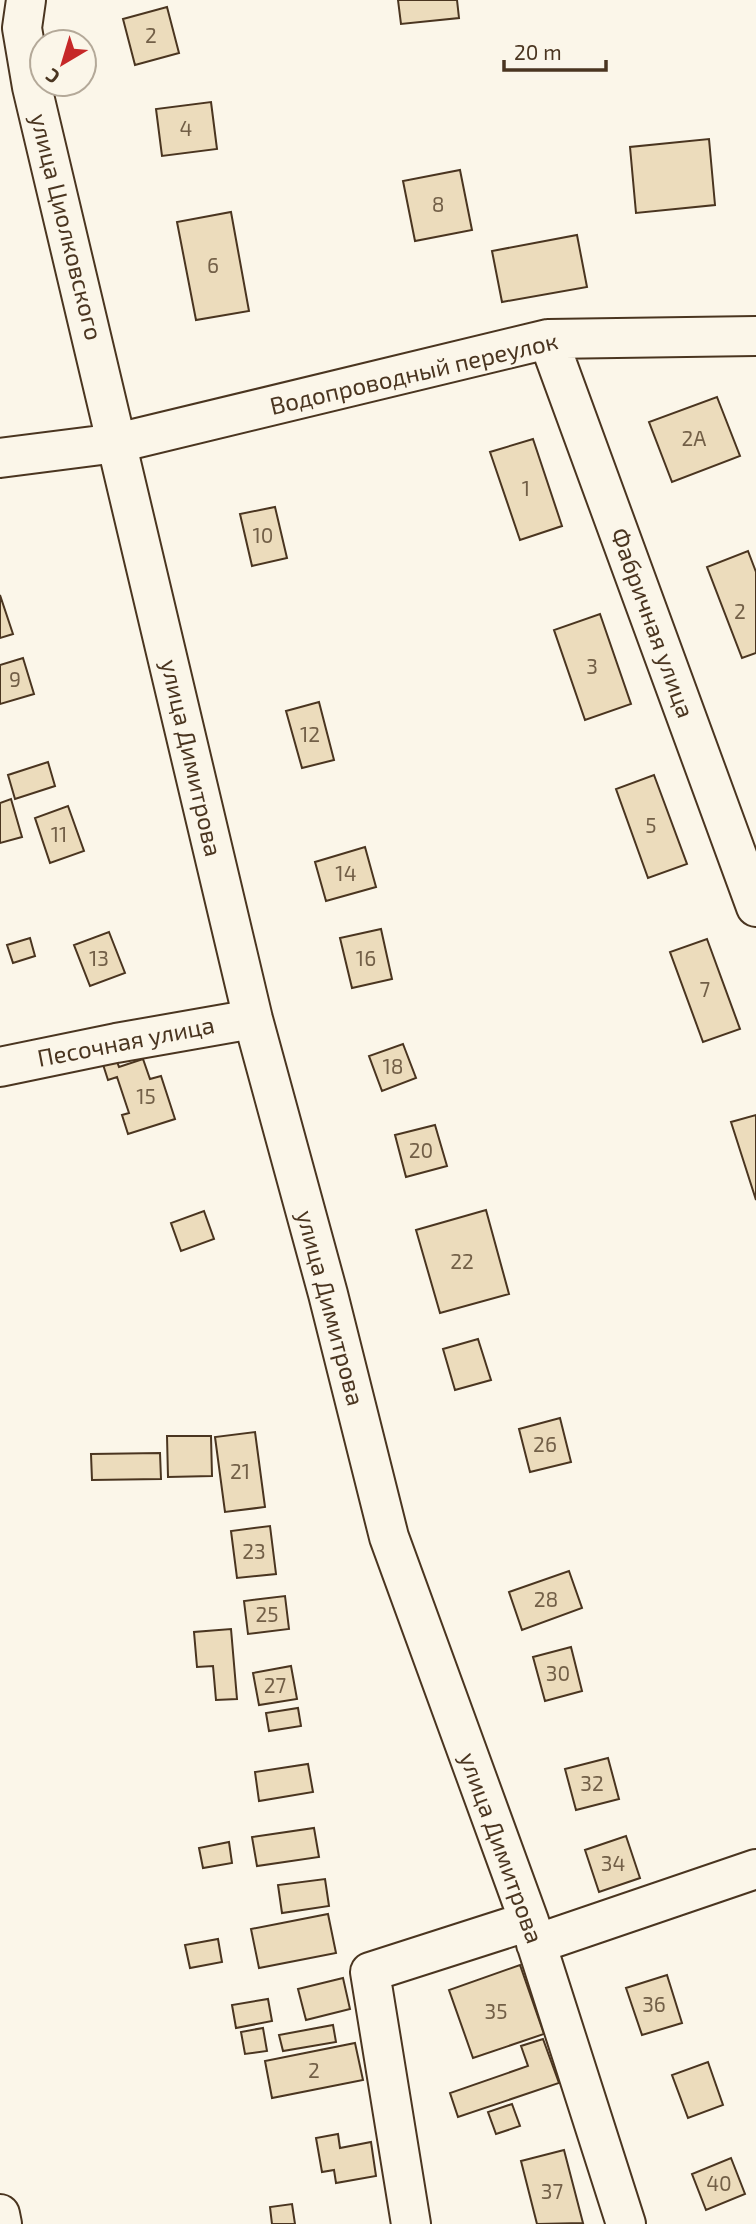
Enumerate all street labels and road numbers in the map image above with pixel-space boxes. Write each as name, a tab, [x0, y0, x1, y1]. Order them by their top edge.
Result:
street label: улица Циолковского	[24, 110, 110, 343]
street label: Водопроводный переулок	[267, 325, 561, 421]
street label: Фабричная улица	[605, 523, 701, 722]
street label: улица Димитрова	[155, 656, 229, 859]
street label: Песочная улица	[35, 1009, 217, 1073]
street label: улица Димитрова	[290, 1207, 371, 1409]
street label: улица Димитрова	[453, 1748, 550, 1947]

